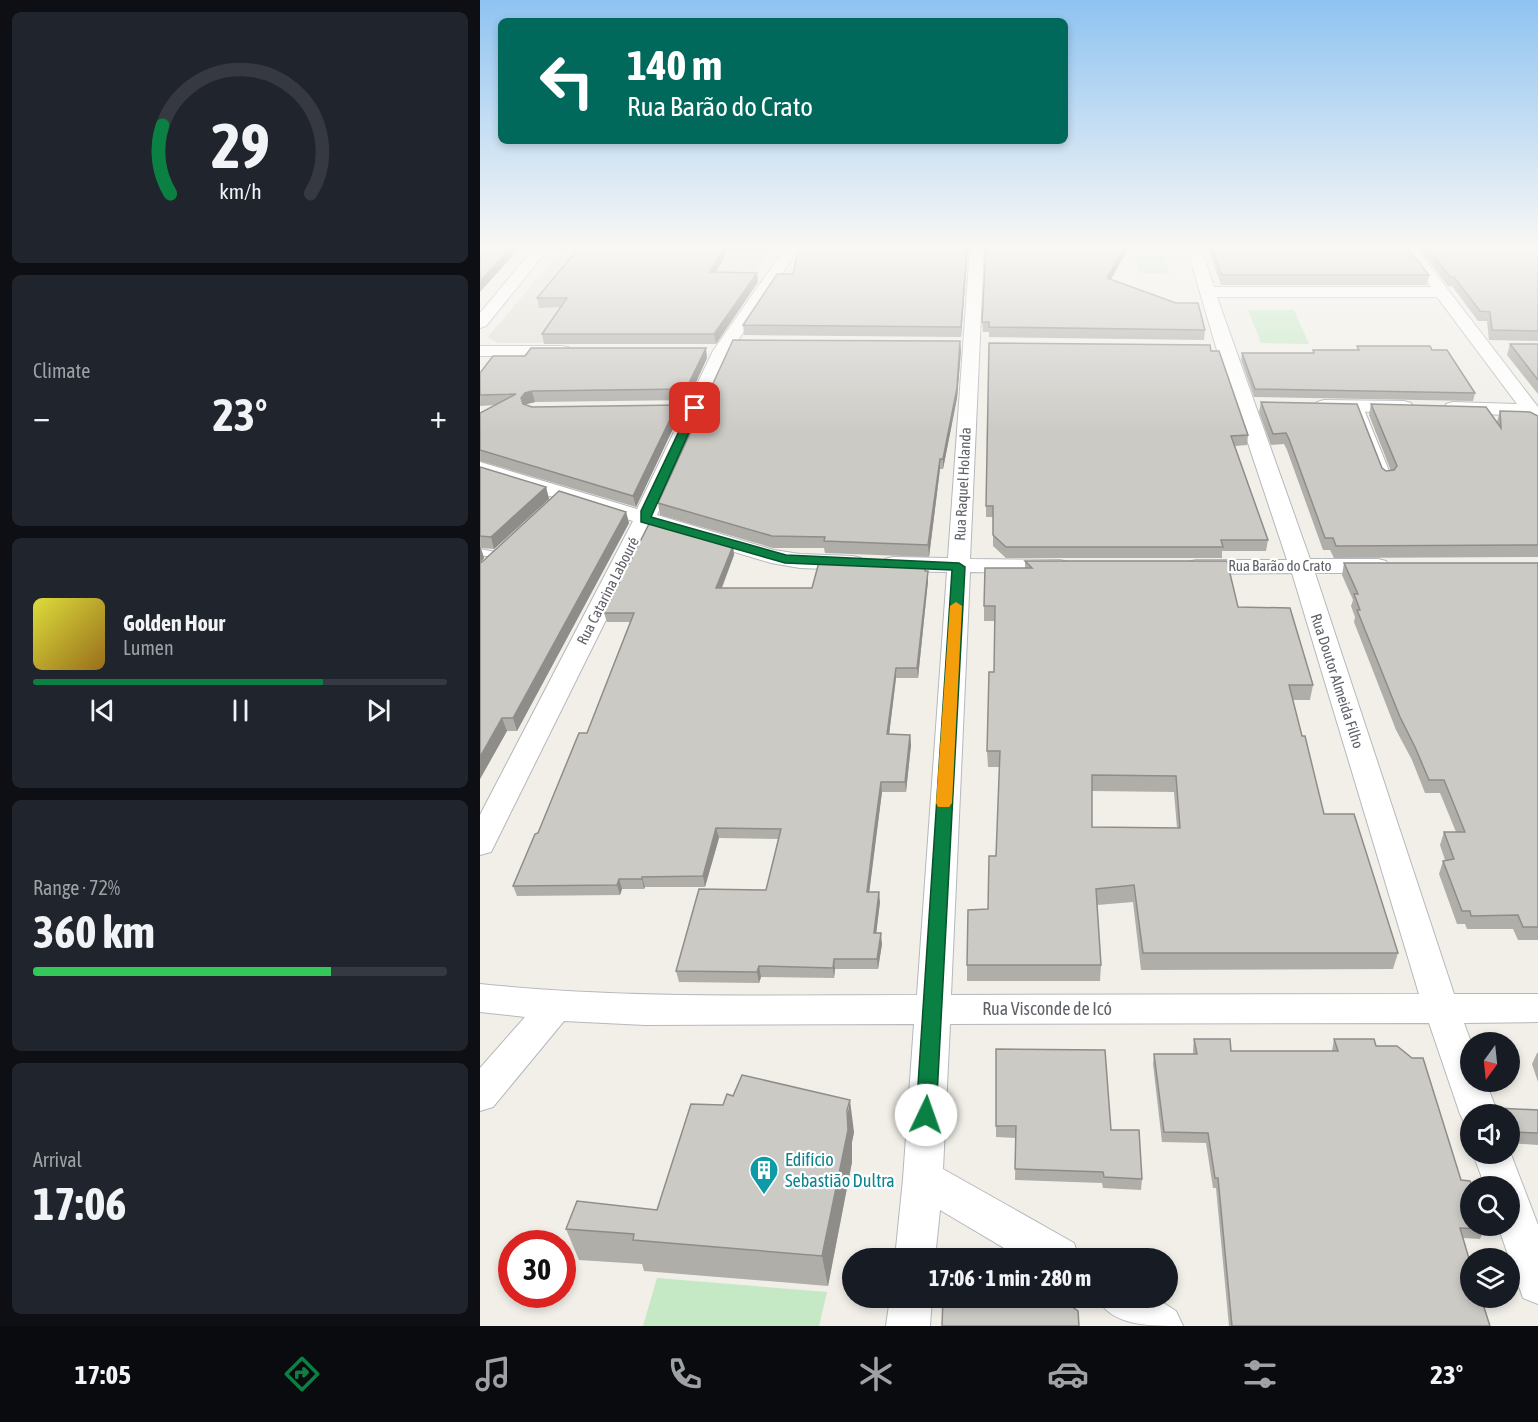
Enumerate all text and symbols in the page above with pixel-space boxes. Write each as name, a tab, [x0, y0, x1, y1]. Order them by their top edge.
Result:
text: 140 m	[627, 41, 722, 89]
icon: left	[528, 42, 606, 120]
text: Rua Barão do Crato	[627, 91, 813, 122]
text: 29	[211, 111, 269, 182]
text: km/h	[219, 180, 261, 205]
text: Climate	[33, 359, 90, 382]
pin	[669, 382, 720, 433]
text: 23°	[213, 389, 267, 441]
icon: arrive	[678, 391, 711, 424]
text: −	[33, 397, 50, 435]
text: +	[430, 397, 447, 435]
street label: Rua Raquel Holanda	[951, 427, 974, 541]
street label: Rua Catarina Labouré	[573, 534, 642, 647]
street label: Rua Barão do Crato	[1228, 557, 1332, 574]
text: Golden Hour	[123, 610, 225, 636]
street label: Rua Doutor Almeida Filho	[1308, 611, 1367, 750]
text: Lumen	[123, 636, 174, 659]
icon: previous	[86, 694, 119, 727]
icon: pause	[224, 694, 257, 727]
icon: next	[362, 694, 395, 727]
text: Range · 72%	[33, 876, 120, 899]
text: 360 km	[33, 906, 155, 958]
street label: Rua Visconde de Icó	[982, 998, 1112, 1019]
north arrow	[1460, 1032, 1520, 1092]
map controls	[1460, 1032, 1520, 1308]
position arrow	[894, 1083, 958, 1147]
button: sound	[1460, 1104, 1520, 1164]
text: Arrival	[33, 1148, 82, 1171]
place label: Edifício Sebastião Dultra	[785, 1149, 895, 1191]
building icon: Edifício Sebastião Dultra	[748, 1154, 780, 1196]
button: search	[1460, 1176, 1520, 1236]
text: 17:06	[33, 1178, 127, 1230]
speed limit sign: 30	[498, 1230, 576, 1308]
button: layers	[1460, 1248, 1520, 1308]
text: 17:06 · 1 min · 280 m	[929, 1265, 1091, 1291]
icon: directions	[281, 1353, 323, 1395]
icon: music	[472, 1353, 514, 1395]
icon: phone	[664, 1353, 706, 1395]
icon: climate	[855, 1353, 897, 1395]
icon: car	[1047, 1353, 1089, 1395]
icon: filters	[1239, 1353, 1281, 1395]
text: 17:05	[75, 1359, 131, 1390]
text: 23°	[1430, 1359, 1463, 1390]

